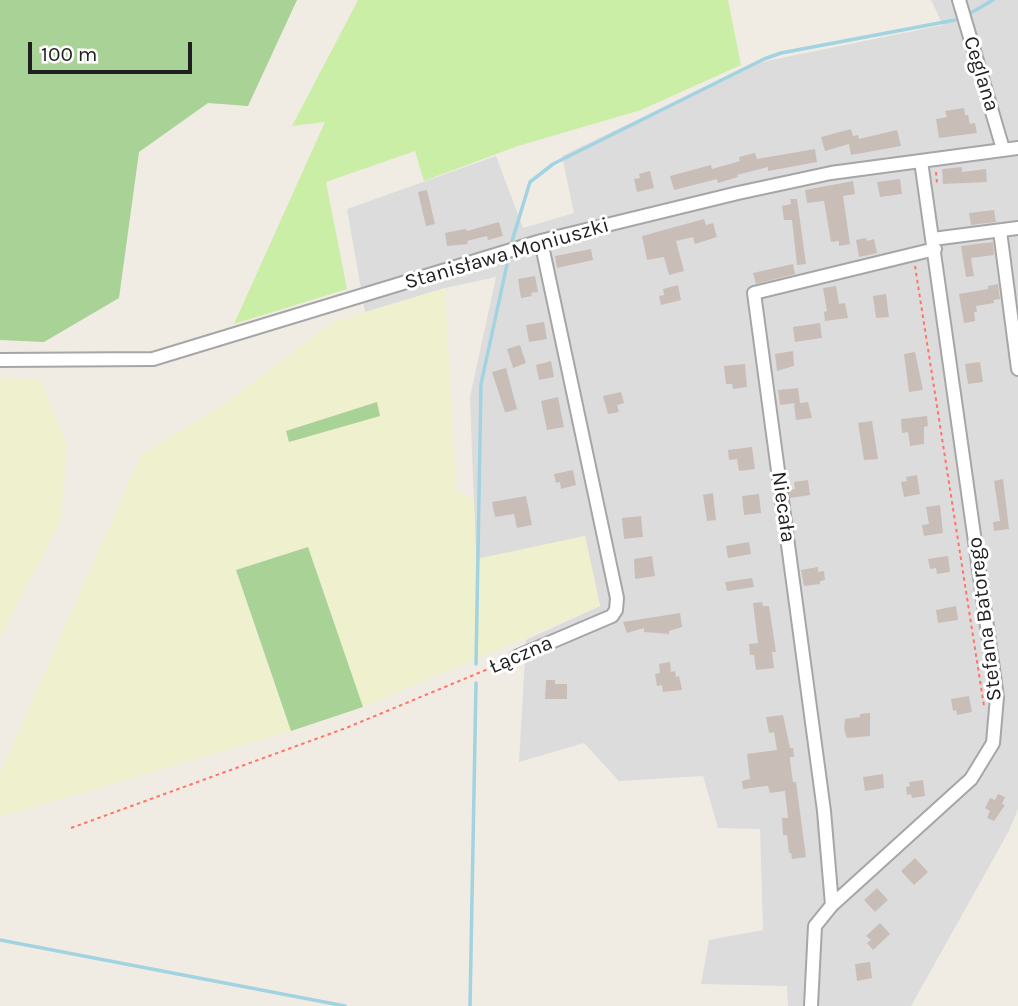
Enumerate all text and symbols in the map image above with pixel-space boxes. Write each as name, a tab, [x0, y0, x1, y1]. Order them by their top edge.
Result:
scale bar	[32, 28, 196, 72]
street label: Ceglana	[958, 33, 1004, 115]
text: 100 m	[41, 42, 98, 66]
street label: Stanisława Moniuszki	[402, 213, 612, 295]
street label: Niecała	[766, 470, 800, 544]
street label: Stefana Batorego	[962, 536, 1008, 702]
street label: Łączna	[486, 630, 556, 680]

